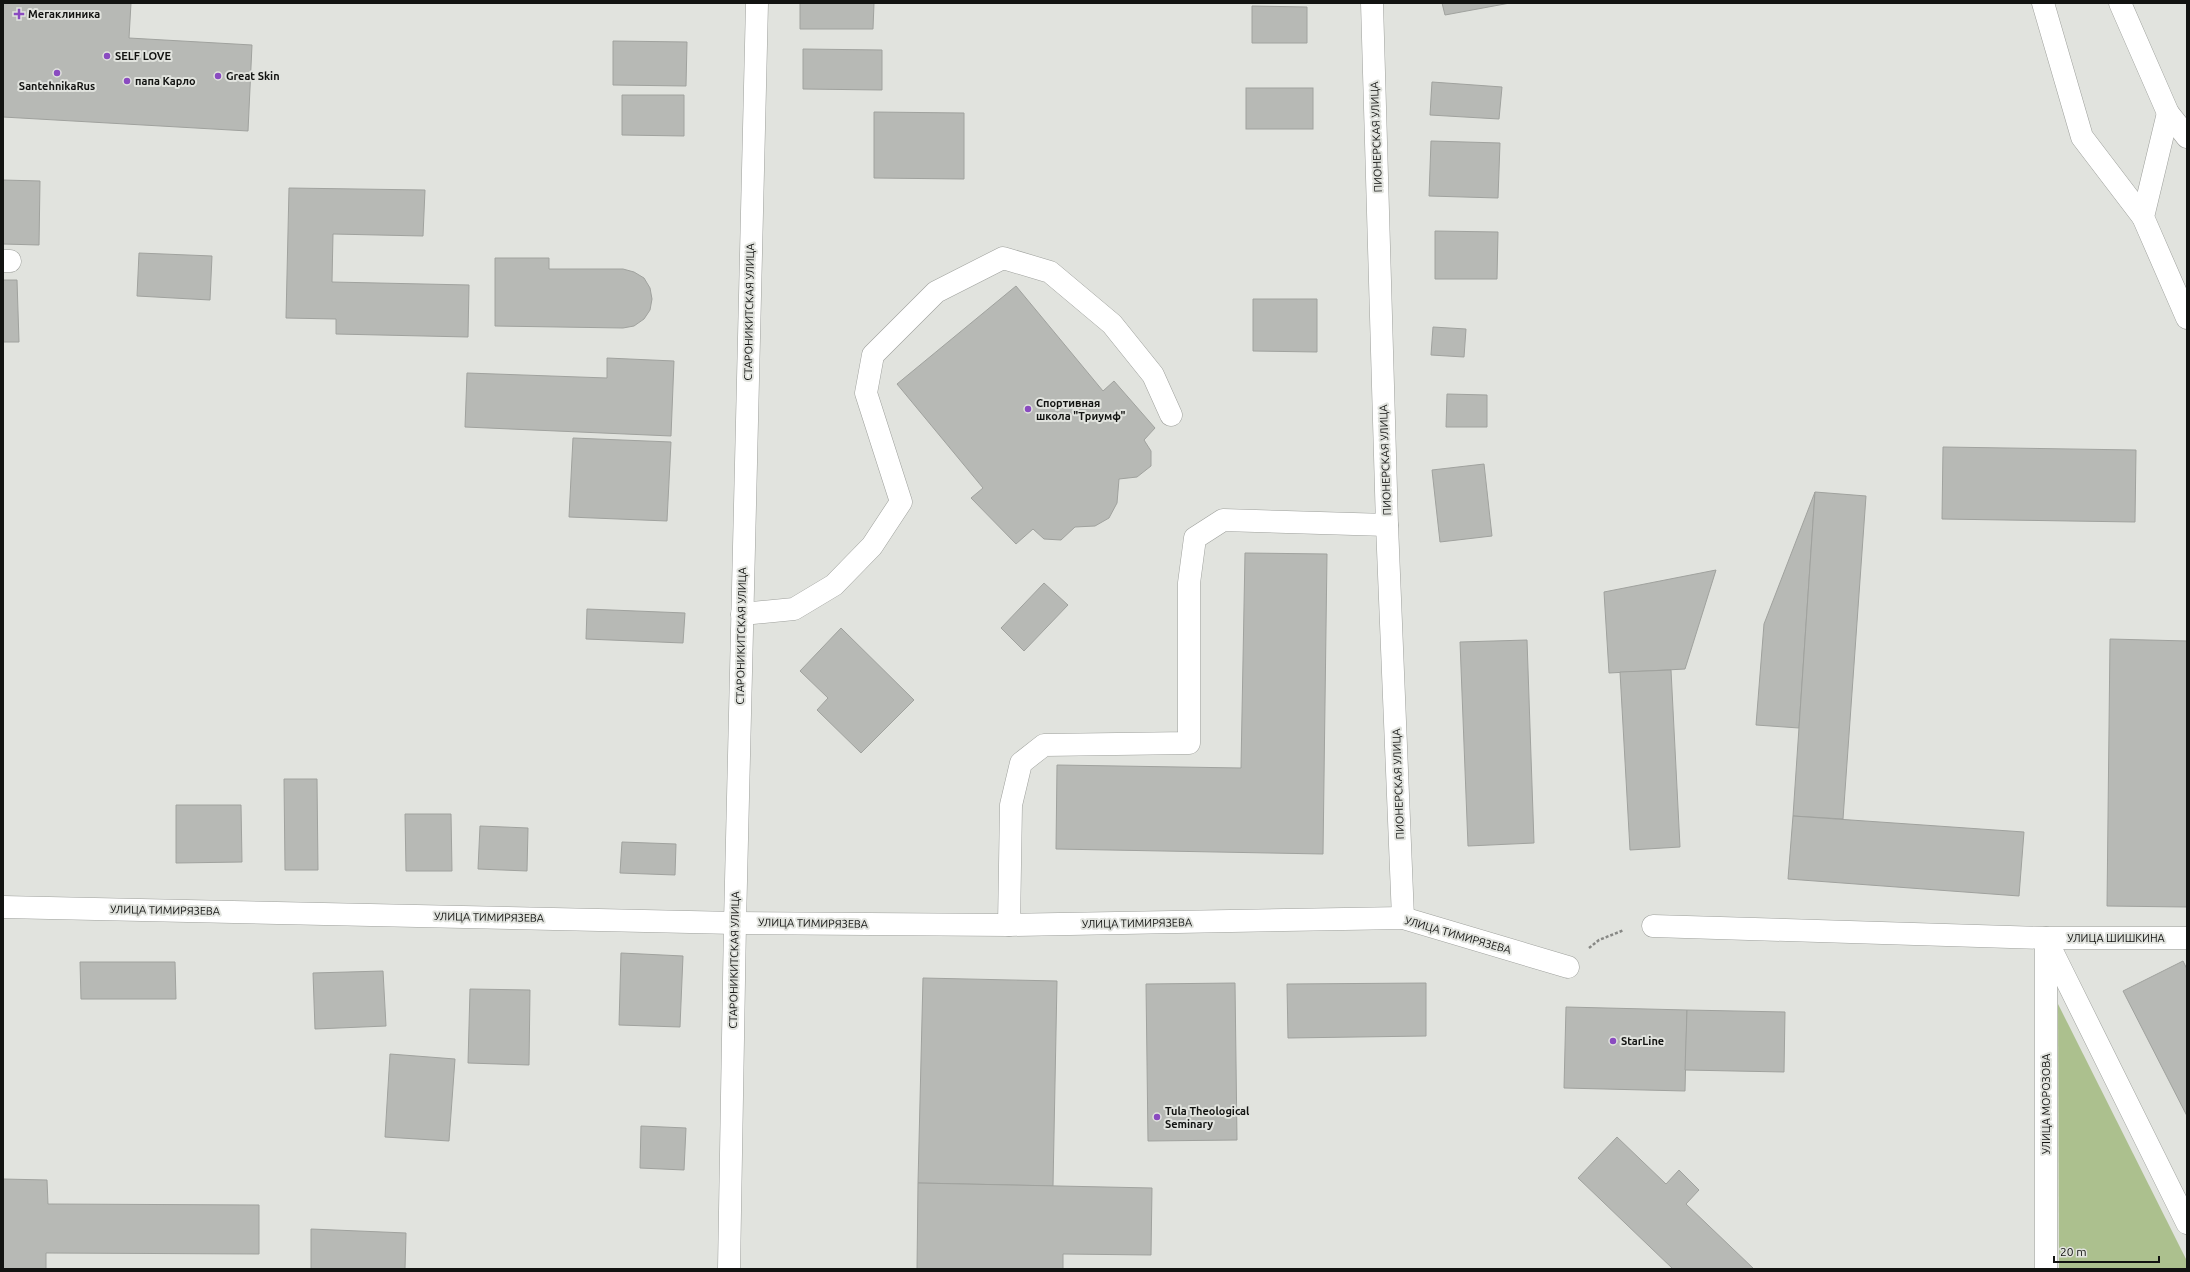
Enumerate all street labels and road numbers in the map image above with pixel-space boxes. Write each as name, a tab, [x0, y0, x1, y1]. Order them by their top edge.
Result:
street label: ПИОНЕРСКАЯ УЛИЦА	[1368, 80, 1384, 193]
street label: СТАРОНИКИТСКАЯ УЛИЦА	[742, 242, 756, 381]
street label: ПИОНЕРСКАЯ УЛИЦА	[1377, 403, 1393, 516]
street label: СТАРОНИКИТСКАЯ УЛИЦА	[734, 566, 748, 705]
street label: ПИОНЕРСКАЯ УЛИЦА	[1390, 727, 1406, 840]
street label: СТАРОНИКИТСКАЯ УЛИЦА	[727, 890, 741, 1029]
street label: УЛИЦА ТИМИРЯЗЕВА	[110, 903, 221, 917]
street label: УЛИЦА ТИМИРЯЗЕВА	[434, 910, 545, 924]
street label: УЛИЦА ТИМИРЯЗЕВА	[1403, 914, 1513, 956]
street label: УЛИЦА ТИМИРЯЗЕВА	[758, 916, 869, 930]
street label: УЛИЦА ТИМИРЯЗЕВА	[1082, 916, 1193, 930]
street label: УЛИЦА ШИШКИНА	[2067, 932, 2166, 944]
street label: УЛИЦА МОРОЗОВА	[2040, 1053, 2052, 1154]

